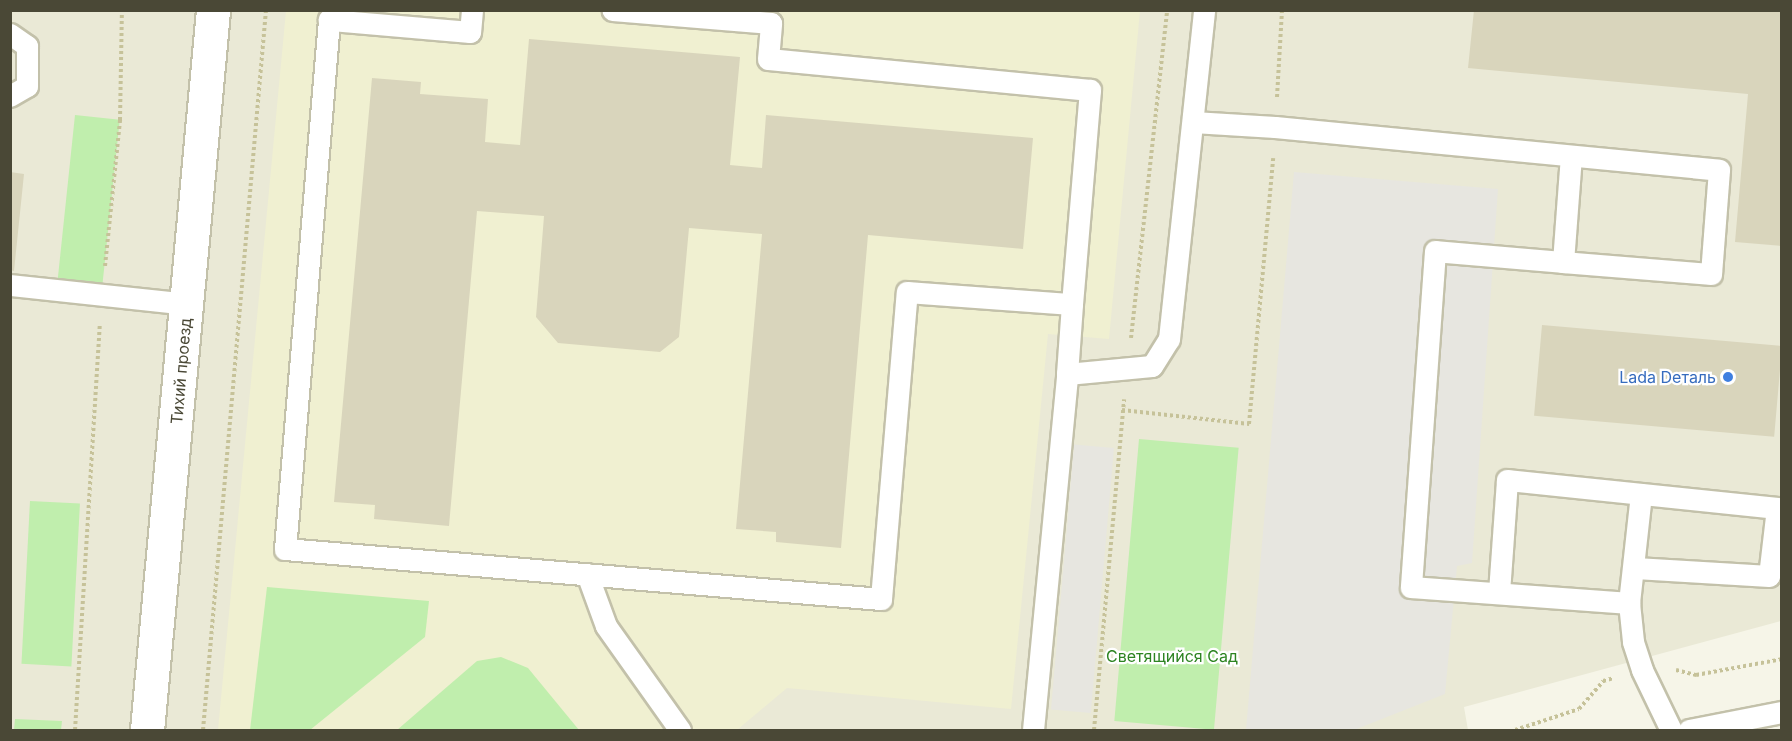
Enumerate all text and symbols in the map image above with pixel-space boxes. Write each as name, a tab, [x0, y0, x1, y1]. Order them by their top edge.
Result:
street label: Тихий проезд	[167, 317, 195, 425]
place label: Lada Dеталь	[1619, 367, 1716, 387]
marker: Lada Dеталь	[1721, 370, 1735, 384]
park label: Светящийся Сад	[1106, 646, 1238, 666]

